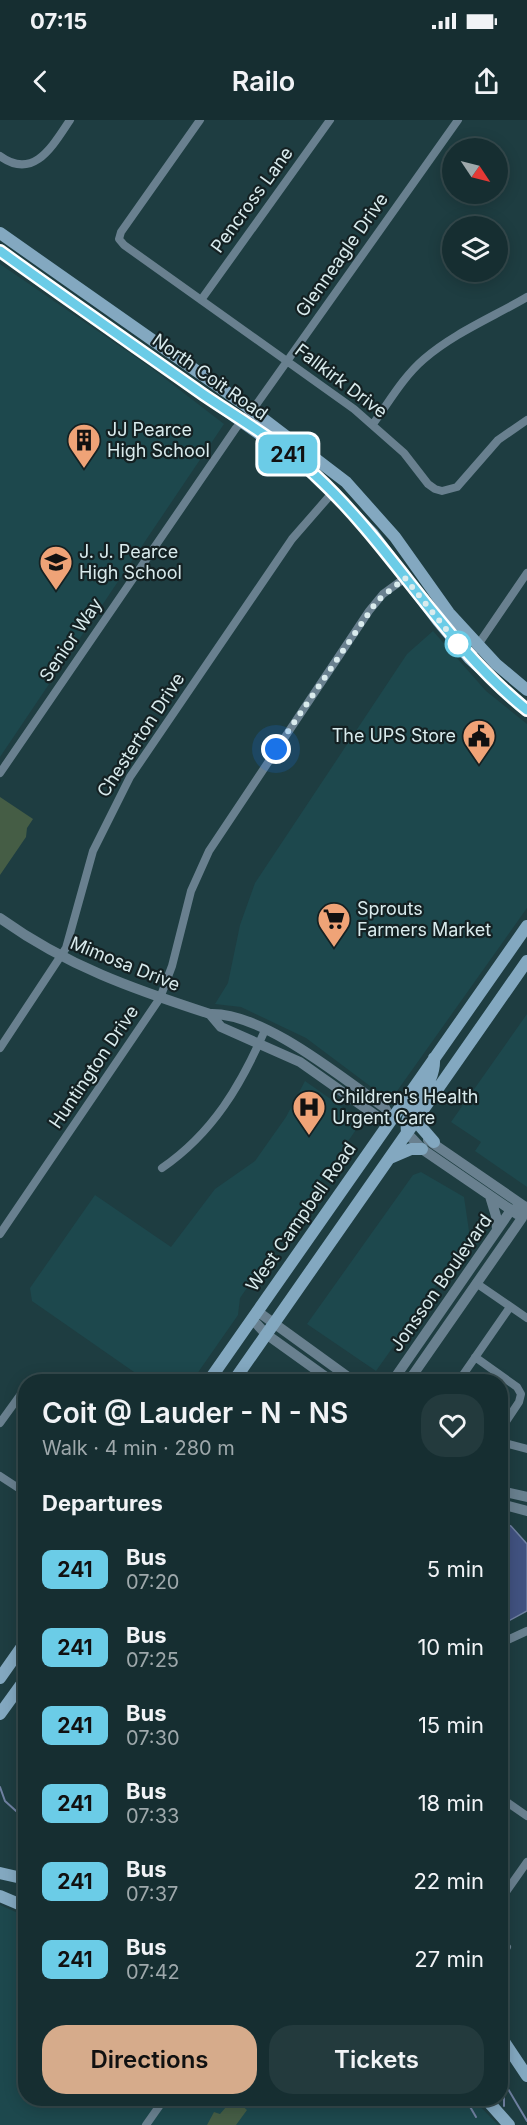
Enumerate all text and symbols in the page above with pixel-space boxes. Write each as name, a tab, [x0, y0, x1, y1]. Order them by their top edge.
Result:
text: 07:15	[30, 8, 87, 34]
icon: back	[24, 65, 57, 98]
text: Railo	[232, 65, 295, 98]
icon: share	[470, 65, 503, 98]
north arrow	[442, 138, 508, 204]
map controls	[442, 138, 508, 282]
street label: Pencross Lane	[206, 143, 297, 257]
street label: Glenneagle Drive	[291, 189, 392, 321]
button: layers	[442, 216, 508, 282]
street label: North Coit Road	[149, 329, 272, 424]
street label: Fallkirk Drive	[291, 339, 392, 422]
place label: JJ Pearce High School	[107, 419, 210, 461]
building icon: JJ Pearce High School	[66, 422, 102, 469]
line badge: 241	[254, 434, 322, 474]
text: 241	[270, 442, 306, 467]
place label: J. J. Pearce High School	[79, 541, 182, 583]
school or university icon: J. J. Pearce High School	[38, 544, 74, 591]
street label: Senior Way	[35, 594, 106, 686]
unlabelled marker	[445, 631, 471, 657]
street label: Chesterton Drive	[93, 669, 189, 801]
public building icon: The UPS Store	[461, 718, 497, 765]
place label: The UPS Store	[332, 725, 456, 746]
your location	[261, 734, 291, 764]
place label: Sprouts Farmers Market	[357, 898, 491, 940]
supermarket icon: Sprouts Farmers Market	[316, 901, 352, 948]
street label: Mimosa Drive	[67, 932, 183, 995]
street label: Huntington Drive	[45, 1001, 142, 1132]
place label: Children's Health Urgent Care	[332, 1086, 478, 1128]
hospital icon: Children's Health Urgent Care	[291, 1089, 327, 1136]
street label: West Campbell Road	[241, 1138, 360, 1295]
street label: Jonsson Boulevard	[385, 1210, 496, 1355]
button: heart	[421, 1394, 484, 1457]
text: Coit @ Lauder - N - NS	[42, 1396, 348, 1430]
text: Walk · 4 min · 280 m	[42, 1436, 235, 1460]
text: Departures	[42, 1490, 163, 1516]
text: Bus	[126, 1544, 167, 1570]
text: 5 min	[427, 1556, 484, 1582]
text: 241	[57, 1557, 93, 1582]
text: 07:20	[126, 1570, 179, 1594]
text: Bus	[126, 1622, 167, 1648]
text: 10 min	[417, 1634, 484, 1660]
text: 241	[57, 1635, 93, 1660]
text: 07:25	[126, 1648, 179, 1672]
text: Bus	[126, 1700, 167, 1726]
text: 15 min	[418, 1712, 484, 1738]
text: 241	[57, 1713, 93, 1738]
text: 07:30	[126, 1726, 180, 1750]
text: Bus	[126, 1778, 167, 1804]
text: 18 min	[418, 1790, 484, 1816]
text: 241	[57, 1791, 93, 1816]
text: 07:33	[126, 1804, 179, 1828]
text: Bus	[126, 1856, 167, 1882]
text: 22 min	[413, 1868, 484, 1894]
text: 241	[57, 1869, 93, 1894]
text: 07:37	[126, 1882, 178, 1906]
text: Bus	[126, 1934, 167, 1960]
text: 27 min	[414, 1946, 484, 1972]
text: 241	[57, 1947, 93, 1972]
text: 07:42	[126, 1960, 180, 1984]
button: Directions	[42, 2025, 257, 2094]
button: Tickets	[269, 2025, 484, 2094]

